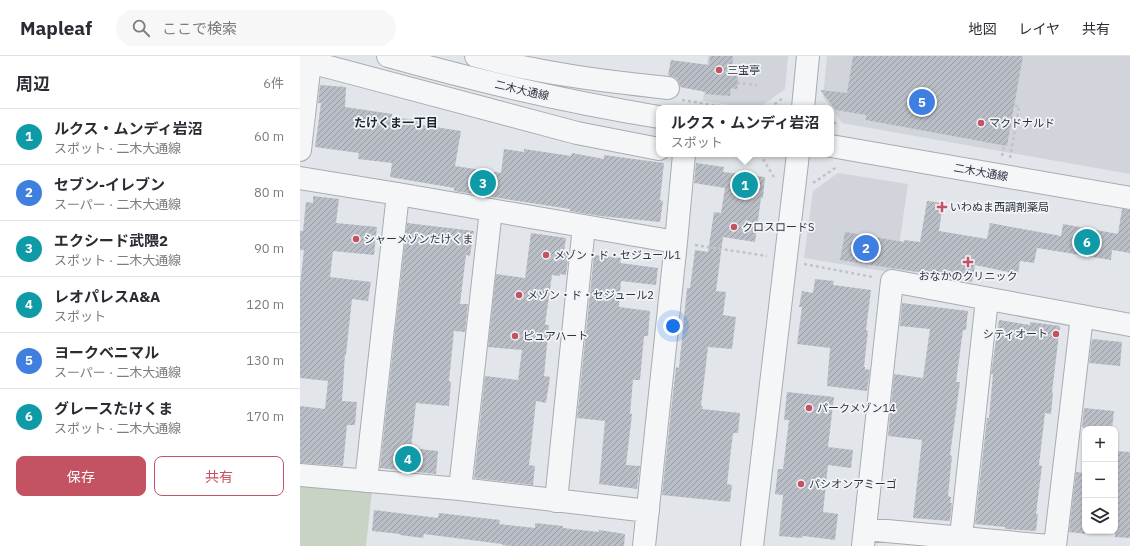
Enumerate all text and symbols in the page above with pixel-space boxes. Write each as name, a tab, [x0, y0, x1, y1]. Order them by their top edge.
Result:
search box	[116, 10, 396, 46]
text: Mapleaf	[20, 16, 92, 40]
icon: search	[130, 17, 152, 39]
text: ここで検索	[162, 19, 237, 38]
text: 地図	[968, 20, 996, 38]
text: レイヤ	[1018, 20, 1060, 38]
text: 共有	[1082, 20, 1110, 38]
place label: 三宝亭	[727, 63, 760, 77]
marker: 三宝亭	[714, 65, 724, 75]
text: 周辺	[16, 73, 50, 95]
text: 6件	[263, 75, 284, 92]
street label: 二木大通線	[494, 77, 550, 103]
pin: 5	[909, 87, 935, 117]
popup	[656, 105, 834, 157]
text: ルクス・ムンディ岩沼	[671, 113, 819, 132]
district label: たけくま一丁目	[354, 115, 438, 130]
place label: マクドナルド	[989, 116, 1055, 130]
marker: マクドナルド	[976, 118, 986, 128]
text: ルクス・ムンディ岩沼	[54, 119, 203, 138]
text: 1	[25, 128, 33, 145]
text: 60 m	[254, 128, 284, 145]
text: スポット	[671, 134, 723, 151]
text: スポット · 二木大通線	[54, 140, 181, 157]
street label: 二木大通線	[953, 160, 1009, 184]
pin: 3	[470, 168, 496, 198]
pin: 1	[732, 170, 758, 200]
text: セブン-イレブン	[54, 175, 165, 194]
text: 2	[25, 184, 33, 201]
text: 80 m	[254, 184, 284, 201]
text: スーパー · 二木大通線	[54, 196, 181, 213]
place label: いわぬま西調剤薬局	[950, 200, 1049, 214]
marker: いわぬま西調剤薬局	[937, 202, 947, 212]
place label: クロスロードS	[742, 220, 814, 234]
marker: クロスロードS	[729, 222, 739, 232]
pin: 6	[1074, 227, 1100, 257]
text: エクシード武隈2	[54, 231, 168, 250]
place label: シャーメゾンたけくま	[364, 232, 474, 246]
pin: 2	[853, 233, 879, 263]
marker: シャーメゾンたけくま	[351, 234, 361, 244]
text: 3	[25, 240, 33, 257]
text: 90 m	[254, 240, 284, 257]
place label: メゾン・ド・セジュール1	[554, 248, 681, 262]
marker: メゾン・ド・セジュール1	[541, 250, 551, 260]
text: スポット · 二木大通線	[54, 252, 181, 269]
marker: おなかのクリニック	[962, 256, 974, 268]
place label: おなかのクリニック	[919, 269, 1018, 283]
text: レオパレスA&A	[54, 287, 160, 306]
place label: メゾン・ド・セジュール2	[527, 288, 654, 302]
marker: メゾン・ド・セジュール2	[514, 290, 524, 300]
text: 4	[25, 296, 33, 313]
text: 120 m	[246, 296, 284, 313]
text: スポット	[54, 308, 106, 325]
your location	[663, 316, 683, 336]
place label: シティオート	[983, 327, 1048, 341]
place label: ピュアハート	[523, 329, 588, 343]
marker: シティオート	[1051, 329, 1061, 339]
marker: ピュアハート	[510, 331, 520, 341]
text: ヨークベニマル	[54, 343, 159, 362]
text: 5	[25, 352, 33, 369]
text: 130 m	[246, 352, 284, 369]
text: スーパー · 二木大通線	[54, 364, 181, 381]
text: グレースたけくま	[54, 399, 173, 418]
place label: パークメゾン14	[817, 401, 896, 415]
marker: パークメゾン14	[804, 403, 814, 413]
text: 6	[25, 408, 33, 425]
text: 170 m	[246, 408, 284, 425]
text: スポット · 二木大通線	[54, 420, 181, 437]
map controls	[1082, 426, 1118, 534]
button: +	[1082, 426, 1118, 462]
pin: 4	[395, 444, 421, 474]
button: 保存	[16, 456, 146, 496]
button: 共有	[154, 456, 284, 496]
button: −	[1082, 462, 1118, 498]
place label: パシオンアミーゴ	[809, 477, 897, 491]
marker: パシオンアミーゴ	[796, 479, 806, 489]
button: layers	[1082, 498, 1118, 534]

